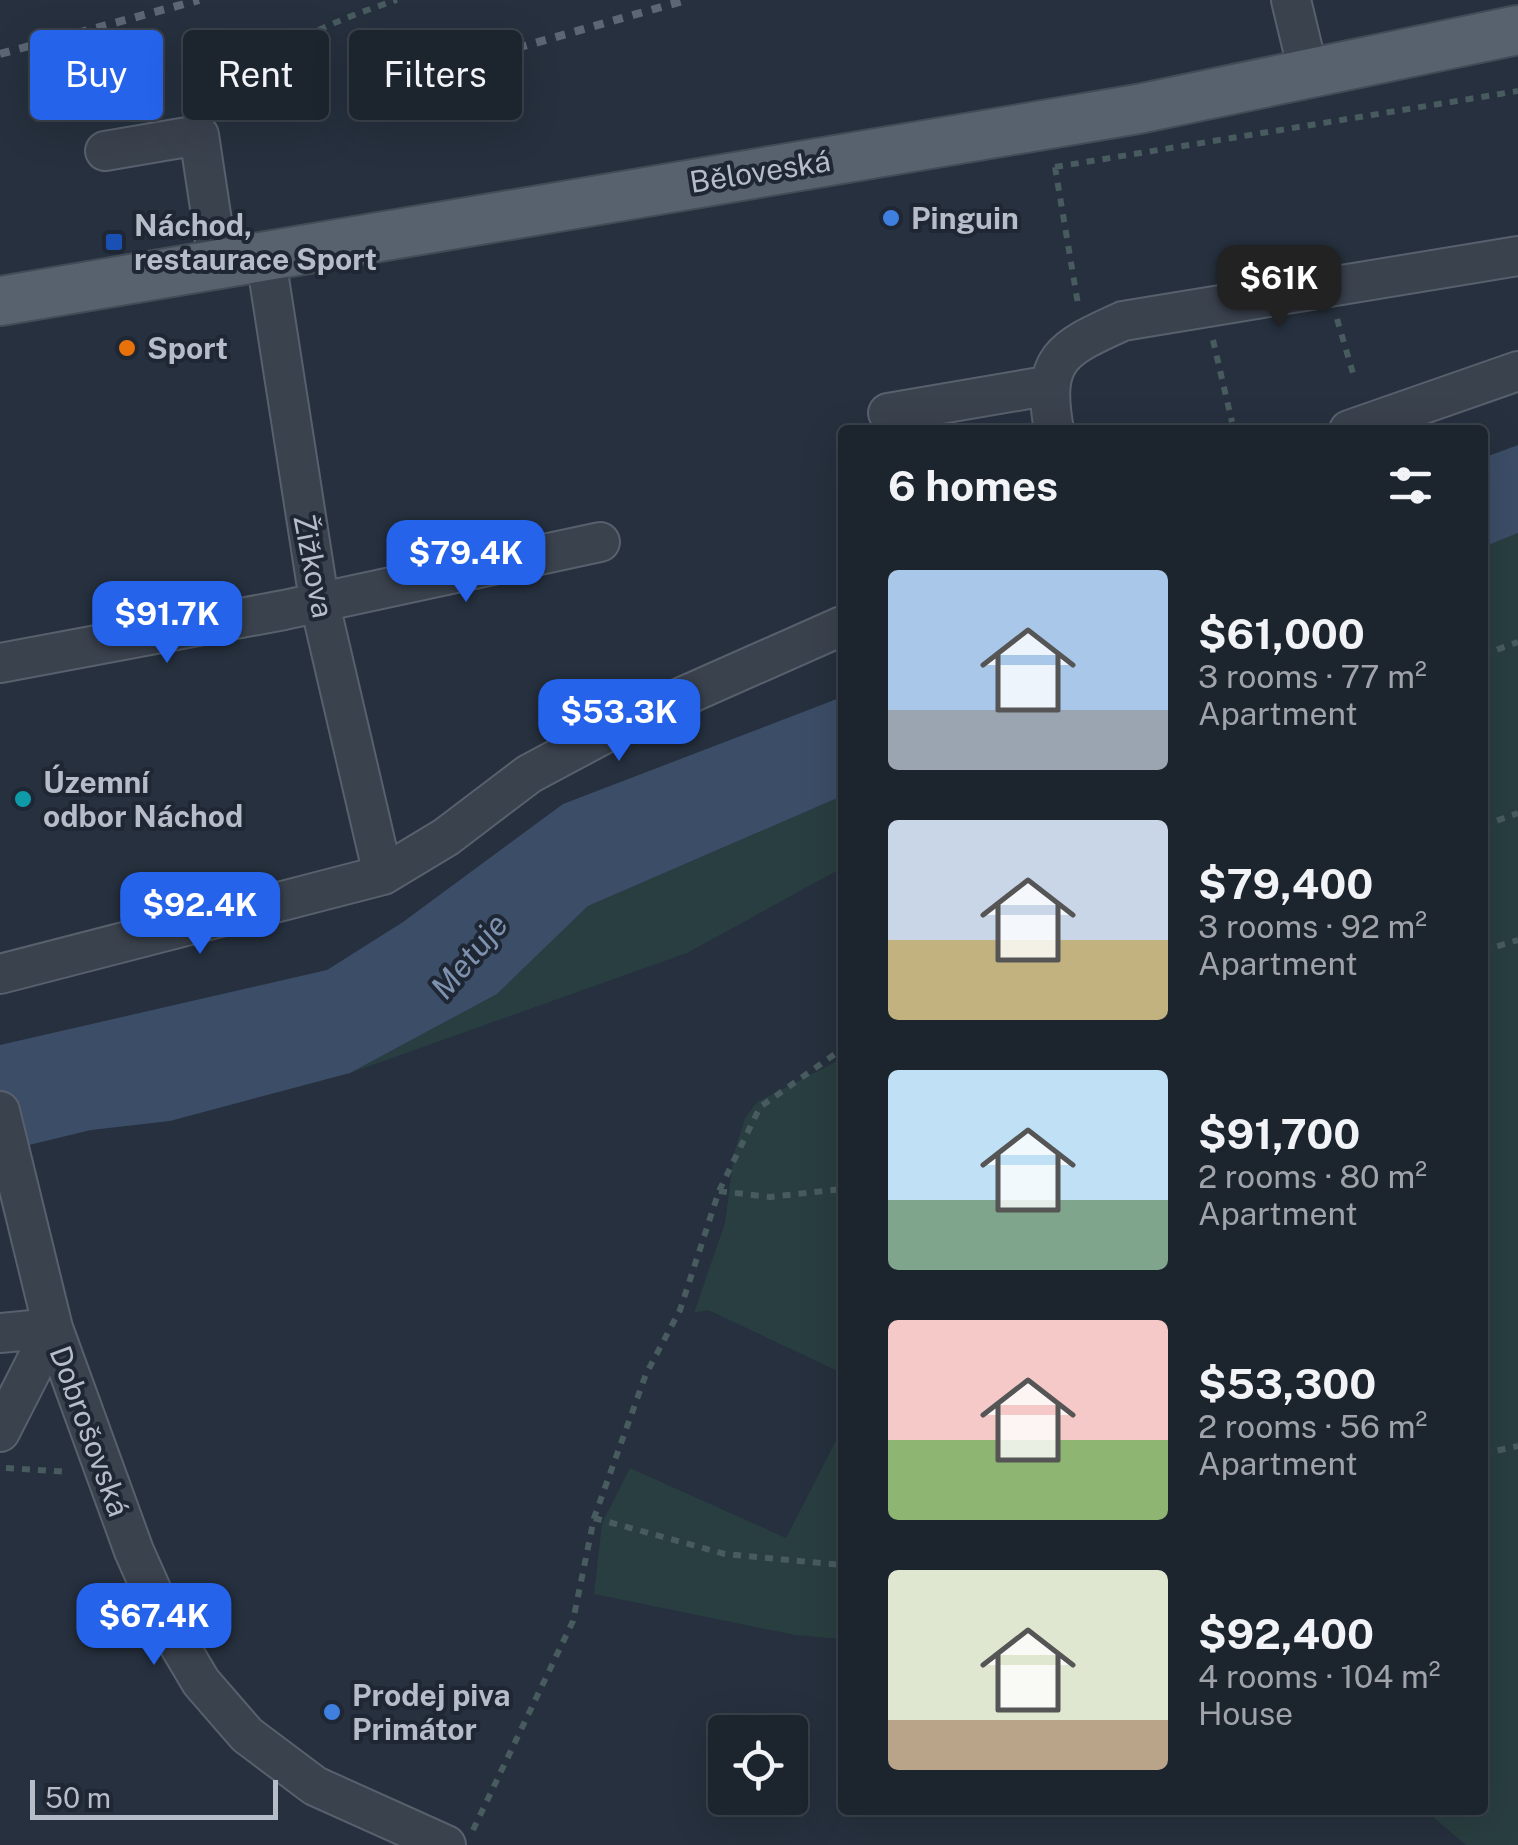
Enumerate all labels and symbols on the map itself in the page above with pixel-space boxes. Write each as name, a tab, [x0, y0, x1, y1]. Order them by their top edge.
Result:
street label: Běloveská	[687, 142, 833, 200]
place label: Pinguin	[911, 200, 1019, 236]
place label: Náchod, restaurace Sport	[134, 207, 377, 277]
marker: Pinguin	[880, 207, 902, 229]
marker: Náchod, restaurace Sport	[103, 231, 125, 253]
pin: $61K	[1220, 245, 1338, 330]
place label: Sport	[147, 330, 228, 366]
marker: Sport	[116, 337, 138, 359]
street label: Žižkova	[286, 511, 342, 621]
pin: $79.4K	[385, 520, 547, 605]
pin: $91.7K	[86, 581, 248, 666]
pin: $53.3K	[538, 679, 700, 764]
place label: Územní odbor Náchod	[43, 764, 243, 834]
marker: Územní odbor Náchod	[12, 788, 34, 810]
pin: $92.4K	[119, 872, 281, 957]
water label: Metuje	[423, 906, 515, 1006]
street label: Dobrošovská	[42, 1341, 138, 1521]
pin: $67.4K	[73, 1583, 235, 1668]
place label: Prodej piva Primátor	[352, 1677, 510, 1747]
marker: Prodej piva Primátor	[321, 1701, 343, 1723]
scale bar	[30, 1775, 278, 1820]

